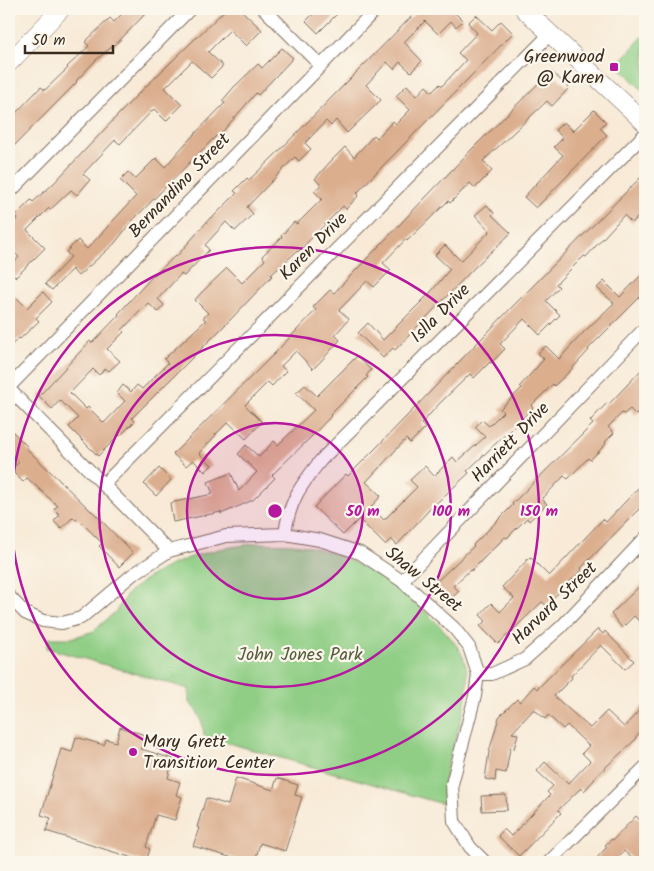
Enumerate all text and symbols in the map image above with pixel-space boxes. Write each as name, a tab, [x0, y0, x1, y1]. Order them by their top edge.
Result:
scale bar	[25, 22, 112, 54]
text: 50 m	[32, 29, 66, 53]
place label: Greenwood @ Karen	[524, 43, 605, 93]
marker: Greenwood @ Karen	[608, 61, 620, 73]
street label: Bernandino Street	[122, 126, 239, 245]
street label: Karen Drive	[273, 206, 355, 288]
street label: Islla Drive	[404, 277, 478, 351]
street label: Harriett Drive	[465, 396, 557, 490]
text: 50 m	[345, 500, 380, 524]
text: 100 m	[432, 500, 470, 524]
text: 150 m	[520, 500, 558, 524]
centre of rings	[266, 502, 284, 520]
street label: Shaw Street	[378, 540, 469, 621]
street label: Harvard Street	[505, 555, 605, 653]
park label: John Jones Park	[238, 641, 363, 670]
place label: Mary Grett Transition Center	[143, 728, 275, 778]
marker: Mary Grett Transition Center	[127, 746, 139, 758]

